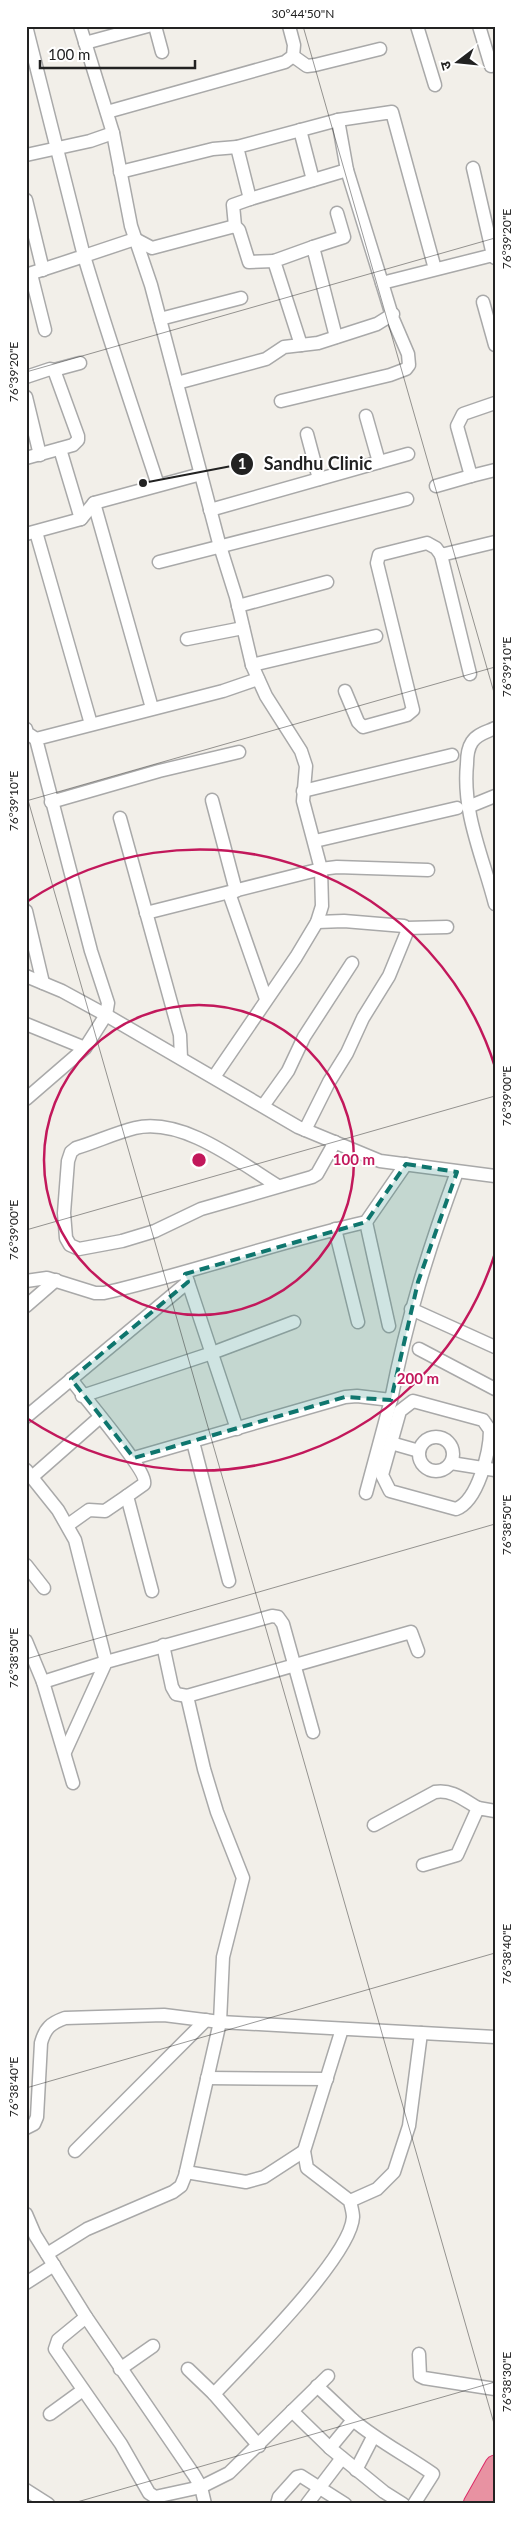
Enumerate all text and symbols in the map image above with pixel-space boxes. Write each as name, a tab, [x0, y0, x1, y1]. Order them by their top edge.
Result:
text: 30°44'50"N	[272, 6, 334, 21]
scale bar	[40, 38, 195, 70]
north arrow	[434, 38, 484, 88]
text: 100 m	[48, 45, 90, 63]
text: उ	[436, 59, 454, 72]
text: 76°39'20"E	[499, 209, 514, 269]
text: 76°39'20"E	[6, 342, 21, 402]
callout: Sandhu Clinic	[229, 447, 383, 480]
text: Sandhu Clinic	[264, 452, 372, 474]
text: 1	[238, 454, 246, 472]
text: 76°39'10"E	[499, 637, 514, 697]
text: 76°39'10"E	[6, 771, 21, 831]
text: 76°39'00"E	[499, 1066, 514, 1126]
text: 100 m	[333, 1150, 375, 1168]
centre of rings	[190, 1151, 208, 1169]
text: 76°39'00"E	[6, 1200, 21, 1260]
text: 200 m	[397, 1369, 439, 1387]
text: 76°38'50"E	[499, 1495, 514, 1555]
text: 76°38'50"E	[6, 1628, 21, 1688]
text: 76°38'40"E	[499, 1924, 514, 1984]
text: 76°38'40"E	[6, 2057, 21, 2117]
text: 76°38'30"E	[499, 2352, 514, 2412]

